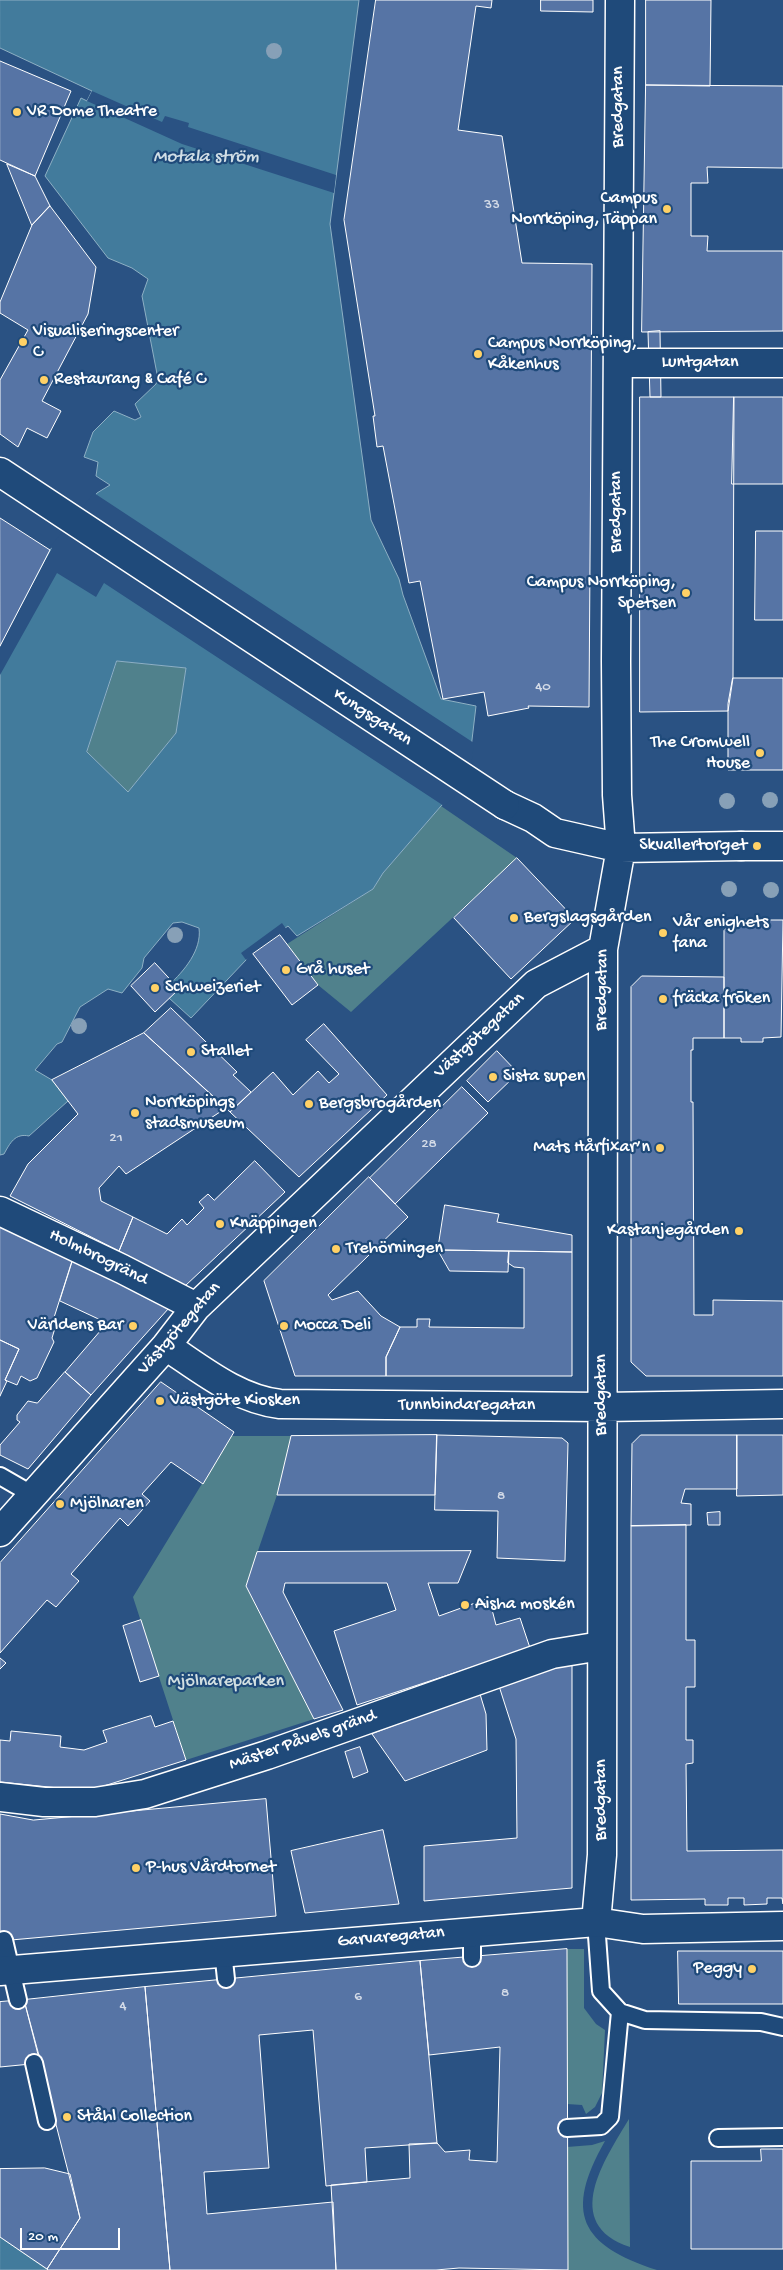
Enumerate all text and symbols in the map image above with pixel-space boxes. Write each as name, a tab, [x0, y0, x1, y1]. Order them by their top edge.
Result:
street label: Bredgatan	[608, 66, 630, 148]
place label: VR Dome Theatre	[27, 101, 157, 123]
marker: VR Dome Theatre	[11, 106, 23, 118]
water label: Motala ström	[153, 147, 259, 169]
place label: Campus Norrköping, Täppan	[511, 188, 657, 230]
house number: 33	[484, 197, 500, 215]
marker: Campus Norrköping, Täppan	[661, 203, 673, 215]
place label: Visualiseringscenter C	[33, 321, 178, 364]
place label: Campus Norrköping, Kåkenhus	[488, 333, 637, 376]
marker: Visualiseringscenter C	[17, 336, 29, 348]
marker: Campus Norrköping, Kåkenhus	[472, 348, 484, 360]
street label: Luntgatan	[661, 352, 739, 374]
place label: Restaurang & Café C	[54, 369, 206, 391]
marker: Restaurang & Café C	[38, 374, 50, 386]
street label: Bredgatan	[606, 471, 628, 553]
place label: Campus Norrköping, Spetsen	[527, 572, 676, 614]
marker: Campus Norrköping, Spetsen	[680, 587, 692, 599]
house number: 40	[535, 679, 551, 697]
street label: Kungsgatan	[328, 684, 416, 752]
place label: The Cromwell House	[650, 732, 750, 774]
marker: The Cromwell House	[754, 747, 766, 759]
place label: Skvallertorget	[639, 835, 747, 857]
marker: Skvallertorget	[751, 840, 763, 852]
place label: Bergslagsgården	[524, 907, 652, 929]
marker: Bergslagsgården	[508, 912, 520, 924]
place label: Vår enighets fana	[673, 912, 769, 954]
marker: Vår enighets fana	[657, 927, 669, 939]
street label: Bredgatan	[591, 949, 615, 1031]
place label: Grå huset	[296, 959, 369, 981]
marker: Grå huset	[280, 964, 292, 976]
place label: Schweizeriet	[165, 977, 260, 999]
marker: Schweizeriet	[149, 982, 161, 994]
street label: Västgötegatan	[430, 988, 530, 1084]
place label: fräcka frõken	[673, 988, 770, 1010]
marker: fräcka frõken	[657, 993, 669, 1005]
place label: Stallet	[201, 1041, 251, 1063]
marker: Stallet	[185, 1046, 197, 1058]
place label: Sista supen	[503, 1066, 585, 1088]
marker: Sista supen	[487, 1071, 499, 1083]
place label: Norrköpings stadsmuseum	[145, 1092, 245, 1134]
place label: Bergsbrogården	[319, 1093, 441, 1115]
marker: Bergsbrogården	[303, 1098, 315, 1110]
marker: Norrköpings stadsmuseum	[129, 1107, 141, 1119]
house number: 21	[109, 1130, 123, 1148]
house number: 28	[421, 1136, 437, 1154]
place label: Mats Hårfixar’n	[533, 1137, 650, 1159]
marker: Mats Hårfixar’n	[654, 1142, 666, 1154]
place label: Knäppingen	[230, 1213, 317, 1235]
marker: Knäppingen	[214, 1218, 226, 1230]
place label: Kastanjegården	[607, 1220, 729, 1242]
street label: Holmbrogränd	[45, 1225, 151, 1291]
marker: Kastanjegården	[733, 1225, 745, 1237]
place label: Trehörningen	[346, 1238, 443, 1260]
marker: Trehörningen	[330, 1243, 342, 1255]
street label: Västgötegatan	[134, 1278, 226, 1380]
place label: Världens Bar	[28, 1315, 123, 1337]
place label: Mocca Deli	[294, 1315, 371, 1337]
marker: Världens Bar	[127, 1320, 139, 1332]
marker: Mocca Deli	[278, 1320, 290, 1332]
street label: Bredgatan	[591, 1354, 613, 1436]
place label: Västgöte Kiosken	[170, 1390, 300, 1412]
marker: Västgöte Kiosken	[154, 1395, 166, 1407]
street label: Tunnbindaregatan	[399, 1395, 535, 1417]
house number: 8	[497, 1488, 505, 1506]
place label: Mjölnaren	[70, 1493, 144, 1515]
marker: Mjölnaren	[54, 1498, 66, 1510]
place label: Aisha moskén	[475, 1594, 575, 1616]
marker: Aisha moskén	[459, 1599, 471, 1611]
park label: Mjölnareparken	[168, 1671, 284, 1693]
street label: Mäster Påvels gränd	[227, 1706, 379, 1776]
street label: Bredgatan	[591, 1759, 613, 1841]
place label: P-hus Vårdtornet	[146, 1857, 276, 1879]
marker: P-hus Vårdtornet	[130, 1862, 142, 1874]
street label: Garvaregatan	[337, 1923, 445, 1953]
place label: Peggy	[693, 1958, 742, 1980]
marker: Peggy	[746, 1963, 758, 1975]
house number: 8	[501, 1985, 509, 2003]
house number: 6	[354, 1989, 362, 2007]
house number: 4	[119, 1998, 127, 2016]
place label: Ståhl Collection	[77, 2106, 192, 2128]
marker: Ståhl Collection	[61, 2111, 73, 2123]
scale bar	[22, 2218, 122, 2250]
text: 20 m	[28, 2228, 58, 2246]

